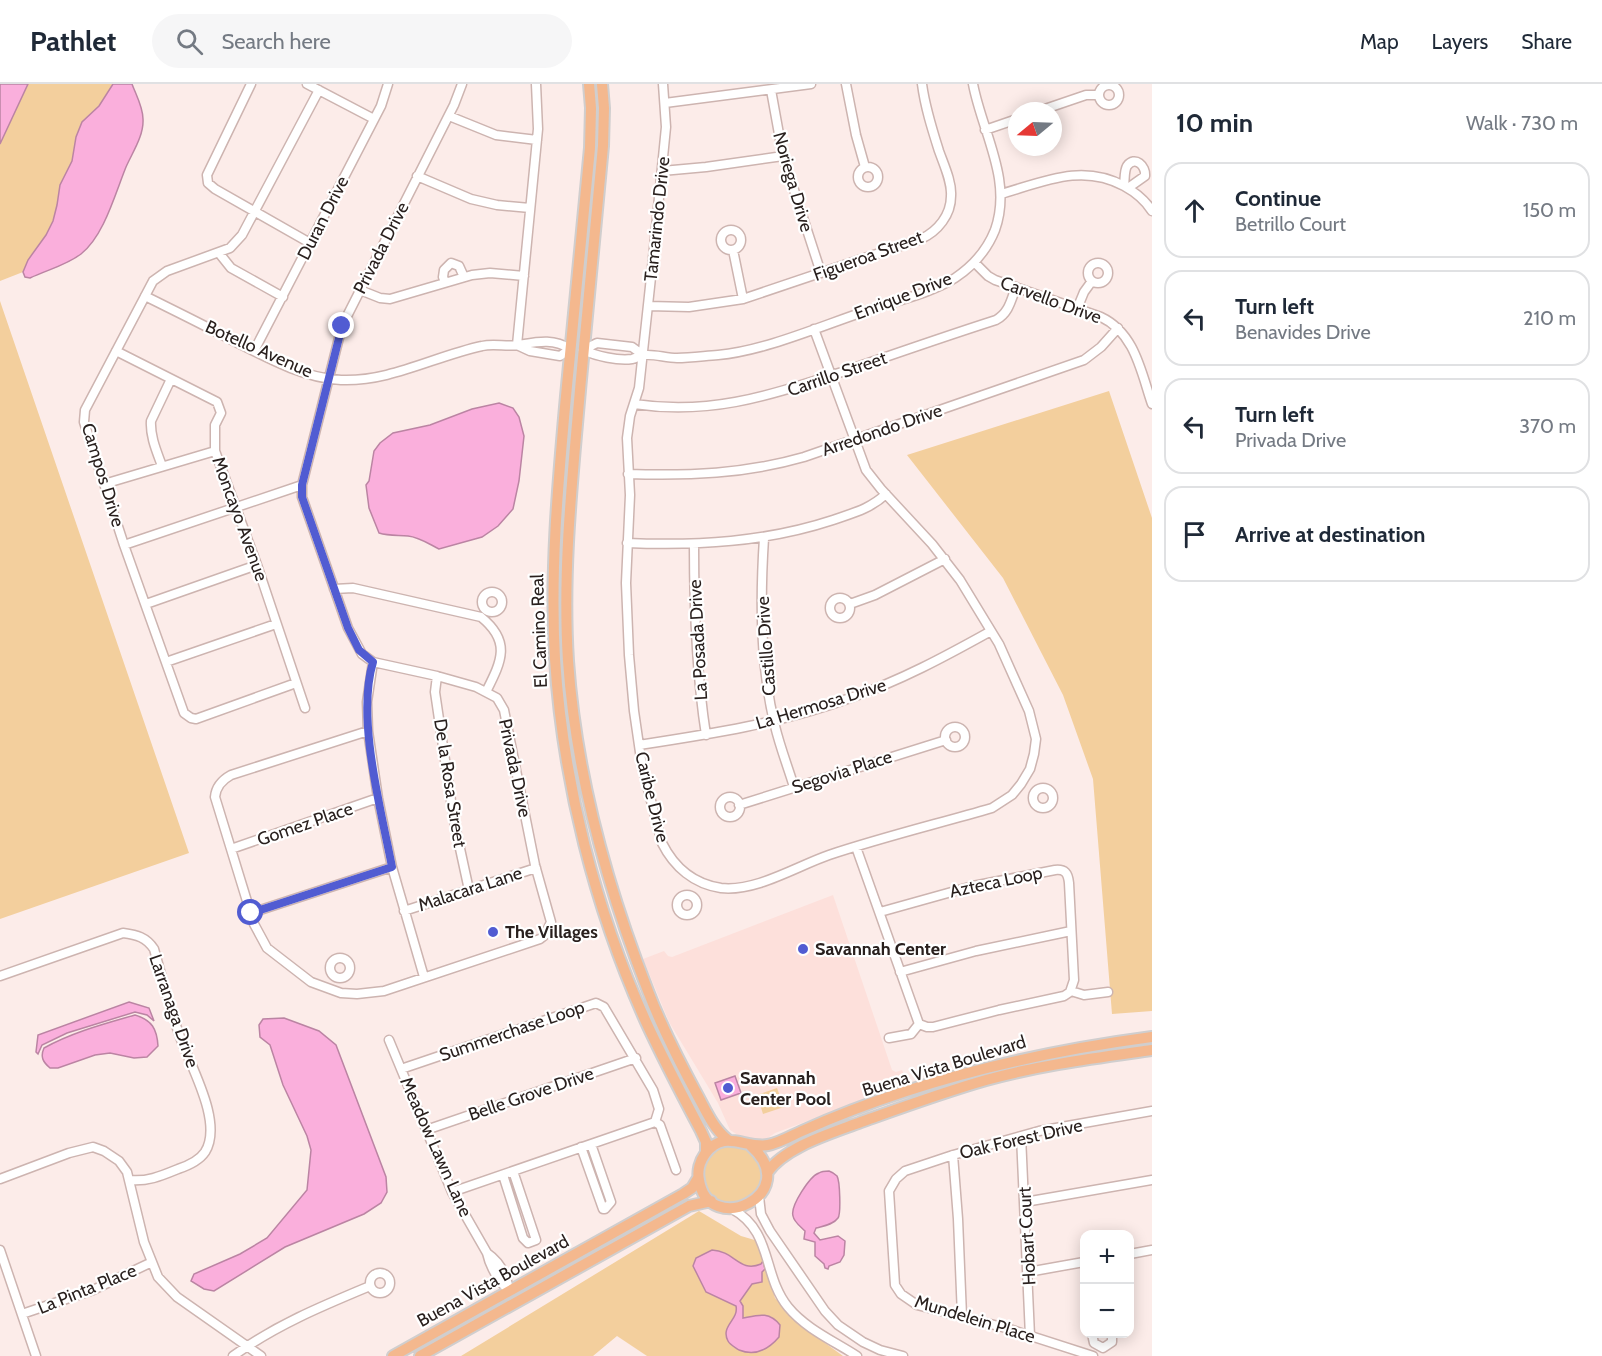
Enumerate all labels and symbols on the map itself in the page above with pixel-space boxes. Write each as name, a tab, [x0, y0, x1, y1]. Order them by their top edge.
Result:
north arrow	[1008, 102, 1062, 156]
street label: Noriega Drive	[768, 129, 818, 235]
street label: Tamarindo Drive	[640, 155, 674, 283]
street label: Duran Drive	[293, 172, 353, 264]
street label: Privada Drive	[348, 198, 414, 298]
street label: Figueroa Street	[810, 226, 926, 286]
street label: Enrique Drive	[851, 267, 955, 325]
street label: Carvello Drive	[997, 272, 1105, 328]
route end	[328, 312, 354, 338]
street label: Botello Avenue	[202, 316, 316, 382]
street label: Carrillo Street	[784, 347, 890, 401]
street label: Arredondo Drive	[819, 399, 945, 461]
street label: Campos Drive	[77, 420, 129, 530]
street label: Moncayo Avenue	[207, 454, 273, 584]
street label: El Camino Real	[526, 573, 552, 688]
street label: La Posada Drive	[684, 579, 712, 701]
street label: Castillo Drive	[752, 595, 780, 697]
street label: La Hermosa Drive	[753, 674, 889, 734]
street label: De la Rosa Street	[429, 717, 471, 849]
street label: Privada Drive	[494, 717, 536, 819]
street label: Segovia Place	[789, 745, 895, 799]
street label: Caribe Drive	[630, 749, 674, 845]
street label: Gomez Place	[254, 797, 356, 851]
street label: Azteca Loop	[948, 861, 1044, 903]
street label: Malacara Lane	[415, 862, 525, 916]
route start	[237, 899, 263, 925]
place label: The Villages	[505, 921, 598, 943]
marker: The Villages	[486, 925, 500, 939]
place label: Savannah Center	[815, 938, 946, 960]
marker: Savannah Center	[796, 942, 810, 956]
street label: Larranaga Drive	[144, 952, 204, 1070]
street label: Summerchase Loop	[437, 996, 587, 1066]
street label: Buena Vista Boulevard	[859, 1031, 1029, 1101]
street label: Belle Grove Drive	[465, 1062, 597, 1126]
place label: Savannah Center Pool	[740, 1067, 831, 1110]
street label: Meadow Lawn Lane	[395, 1074, 477, 1220]
marker: Savannah Center Pool	[721, 1081, 735, 1095]
street label: Oak Forest Drive	[957, 1114, 1085, 1164]
street label: Hobart Court	[1013, 1186, 1041, 1286]
street label: Buena Vista Boulevard	[413, 1230, 573, 1332]
street label: La Pinta Place	[34, 1259, 140, 1319]
street label: Mundelein Place	[912, 1290, 1038, 1348]

